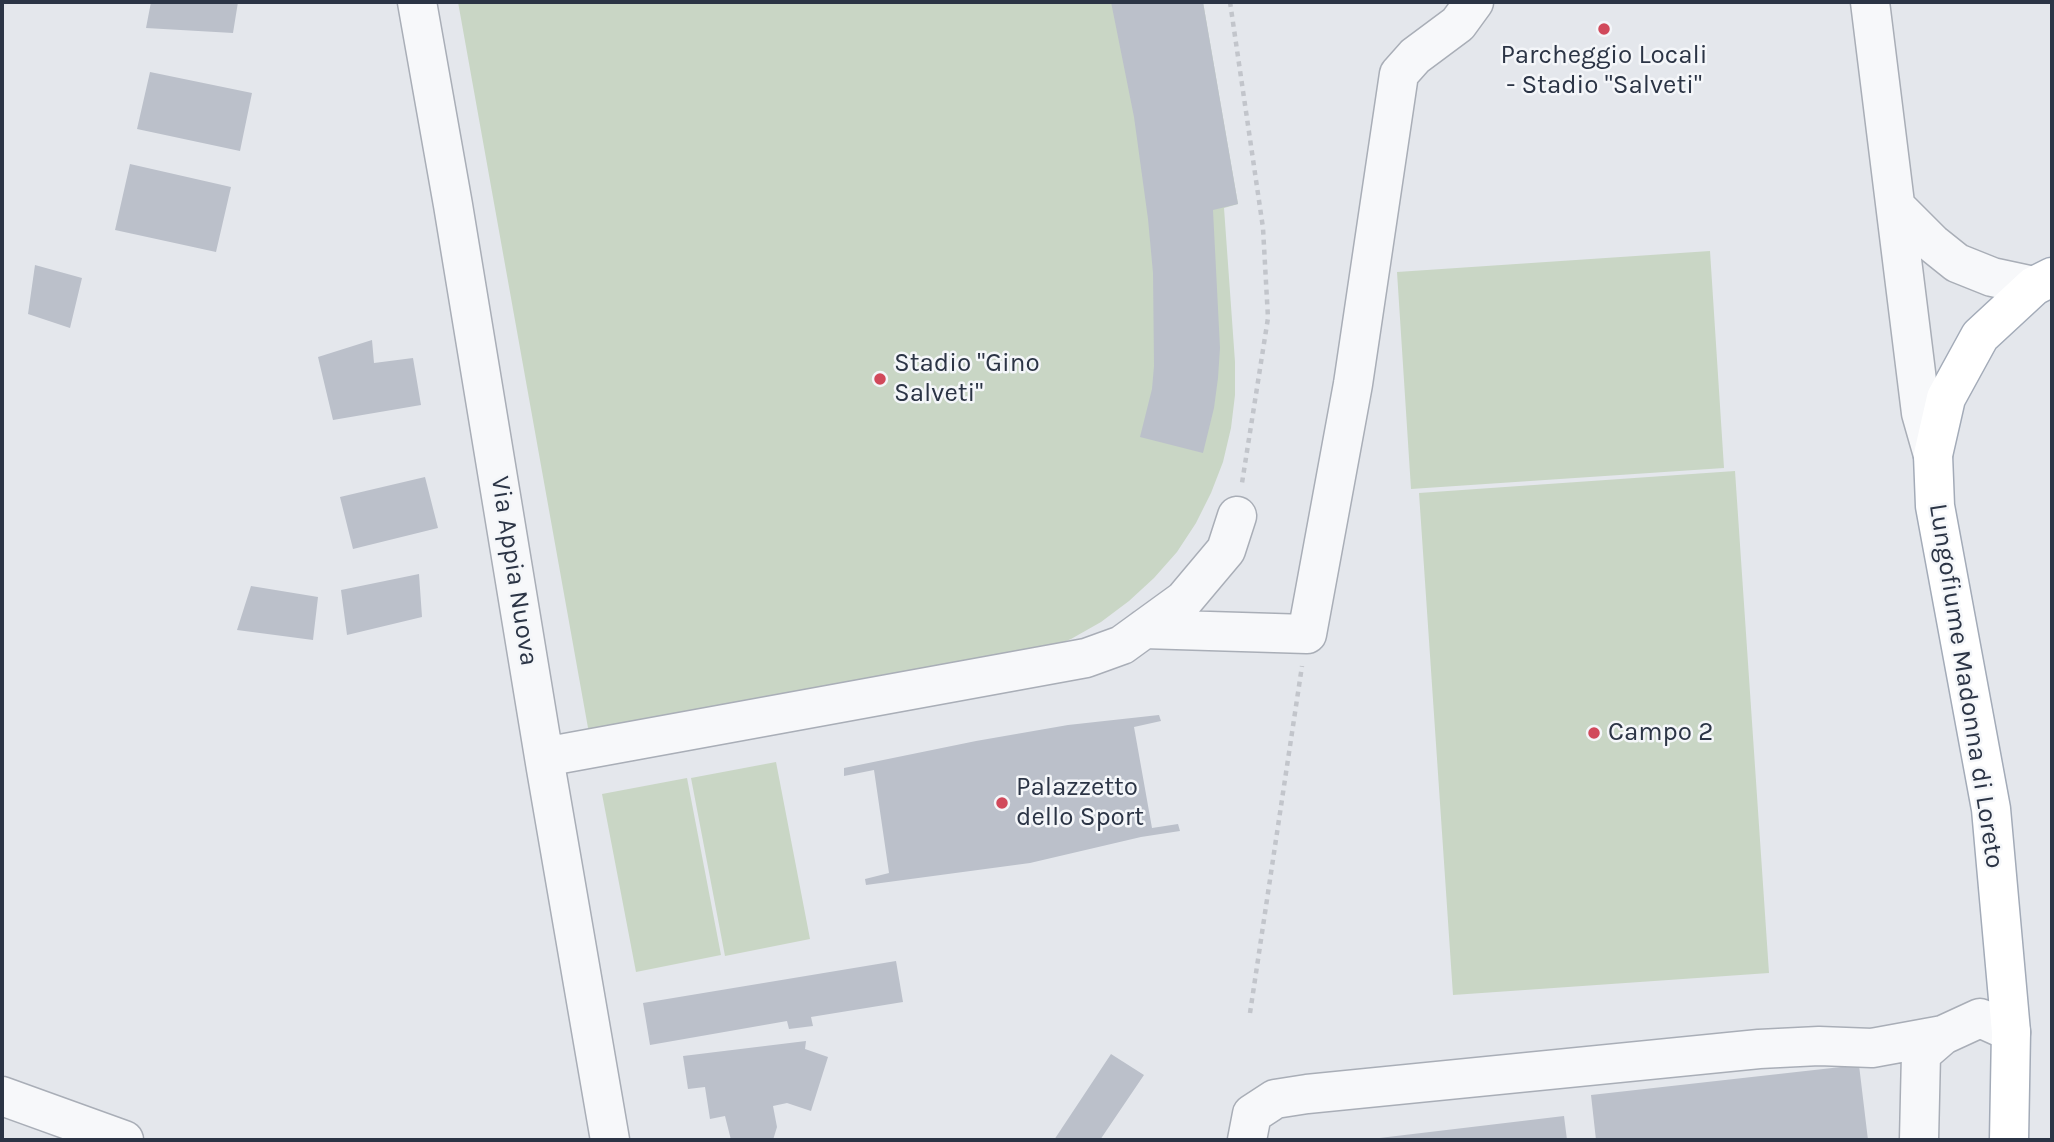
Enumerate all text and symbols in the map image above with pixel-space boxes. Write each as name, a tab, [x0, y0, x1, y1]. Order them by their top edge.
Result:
marker: Parcheggio Locali - Stadio "Salveti"	[1596, 21, 1612, 37]
place label: Parcheggio Locali - Stadio "Salveti"	[1500, 40, 1708, 102]
place label: Stadio "Gino Salveti"	[894, 348, 1040, 410]
marker: Stadio "Gino Salveti"	[872, 371, 888, 387]
street label: Via Appia Nuova	[484, 474, 544, 668]
street label: Lungofiume Madonna di Loreto	[1922, 501, 2010, 871]
place label: Campo 2	[1608, 717, 1713, 749]
marker: Campo 2	[1586, 725, 1602, 741]
place label: Palazzetto dello Sport	[1016, 772, 1144, 834]
marker: Palazzetto dello Sport	[994, 795, 1010, 811]

